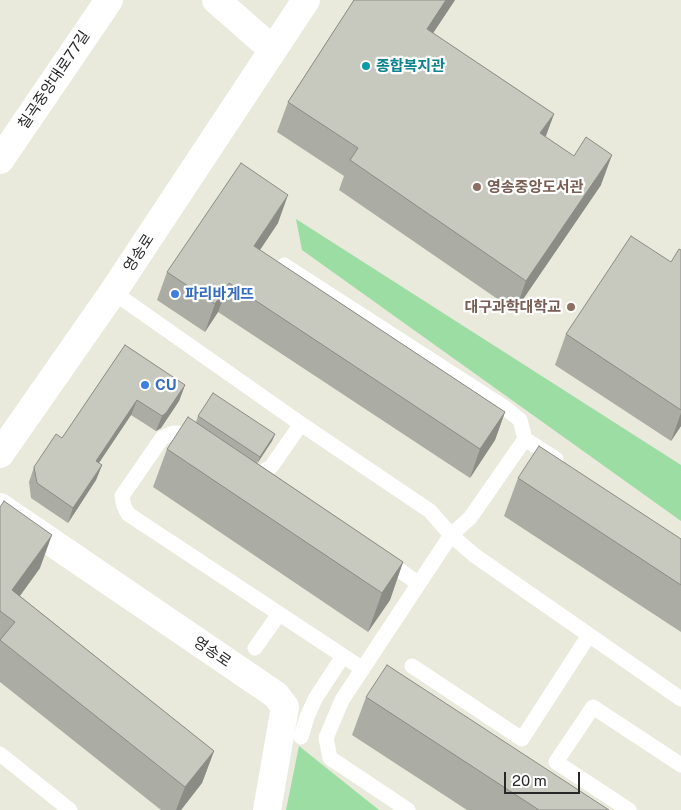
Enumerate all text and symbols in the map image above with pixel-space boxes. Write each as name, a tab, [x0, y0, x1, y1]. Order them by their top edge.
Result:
street label: 칠곡중앙대로77길	[14, 27, 94, 133]
place label: 종합복지관	[376, 57, 445, 75]
marker: 종합복지관	[360, 60, 372, 72]
place label: 영송중앙도서관	[487, 178, 584, 196]
marker: 영송중앙도서관	[471, 181, 483, 193]
street label: 영송로	[120, 231, 158, 275]
place label: 파리바게뜨	[185, 285, 254, 303]
marker: 파리바게뜨	[169, 288, 181, 300]
place label: 대구과학대학교	[464, 298, 561, 316]
marker: 대구과학대학교	[565, 301, 577, 313]
place label: CU	[155, 376, 177, 394]
marker: CU	[139, 379, 151, 391]
street label: 영송로	[190, 633, 234, 671]
scale bar	[506, 762, 582, 794]
text: 20 m	[512, 772, 547, 789]

